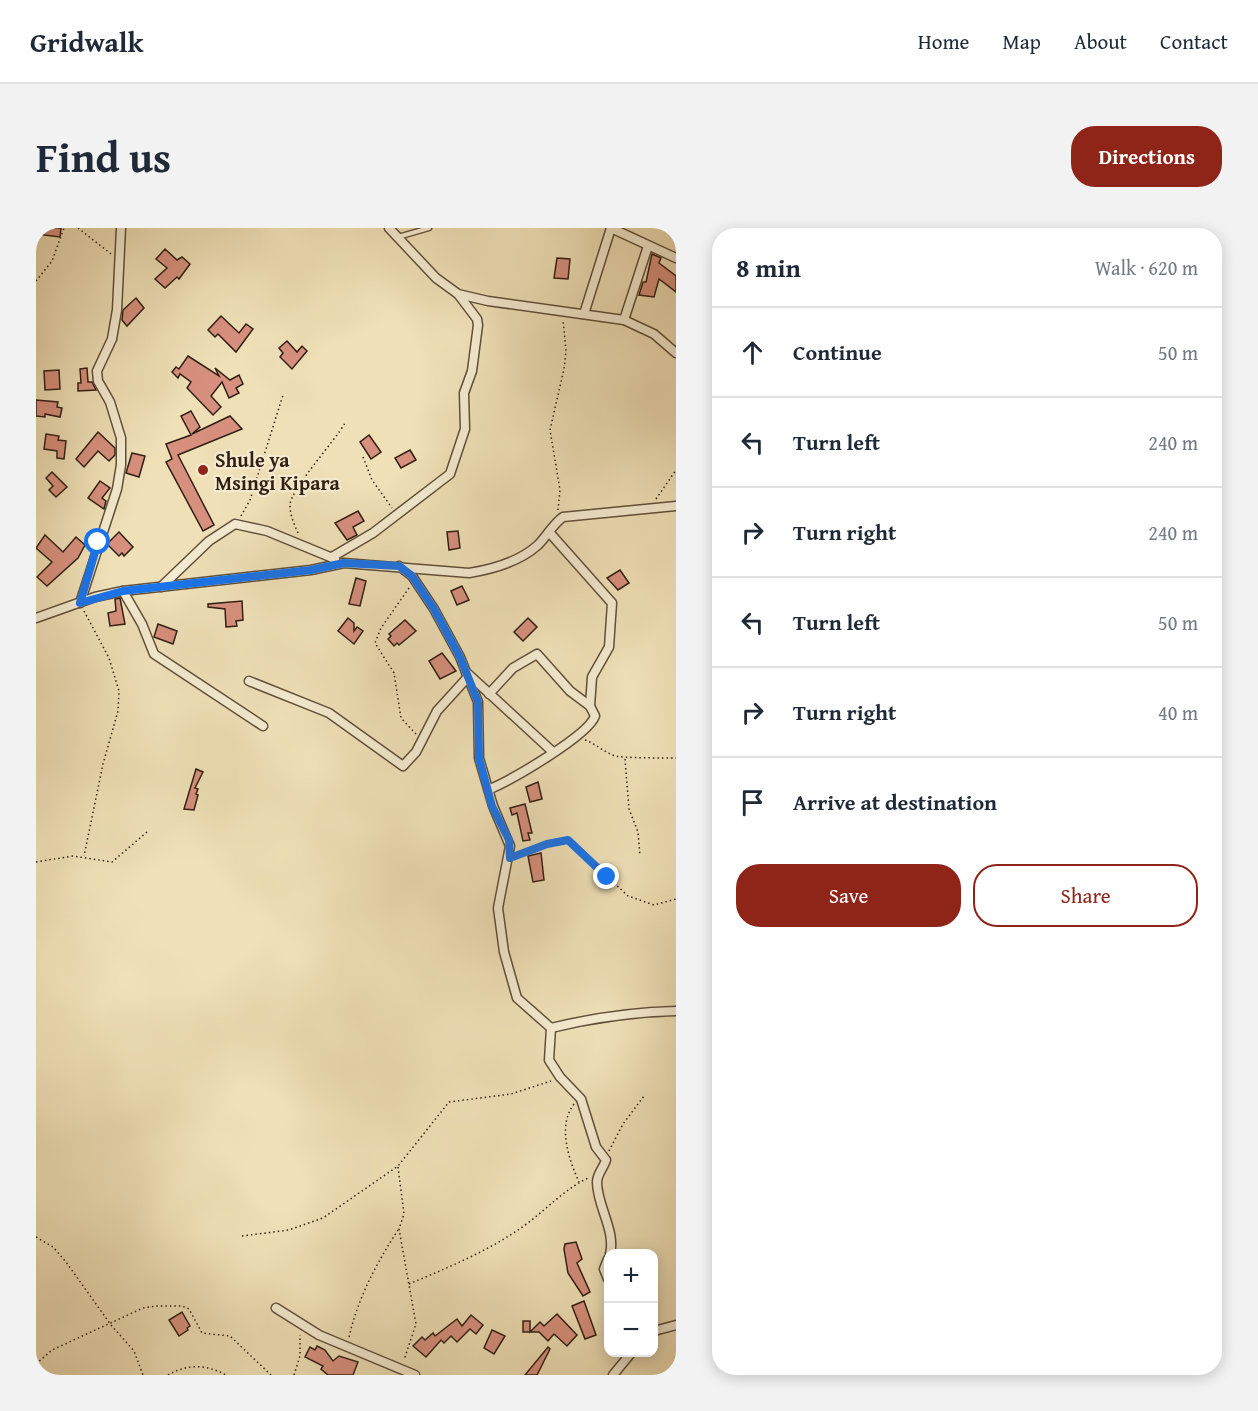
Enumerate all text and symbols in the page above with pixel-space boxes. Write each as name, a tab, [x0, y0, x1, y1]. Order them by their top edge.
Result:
text: Gridwalk	[30, 21, 143, 62]
text: Home	[918, 26, 969, 57]
text: Map	[1002, 26, 1041, 57]
text: About	[1074, 26, 1127, 57]
text: Contact	[1160, 26, 1228, 57]
text: Find us	[36, 126, 171, 187]
button: Directions	[1071, 126, 1222, 187]
text: 8 min	[736, 248, 801, 287]
text: Walk · 620 m	[1095, 253, 1198, 282]
icon: ahead	[736, 336, 769, 369]
text: Continue	[793, 336, 882, 368]
text: 50 m	[1158, 338, 1198, 367]
icon: left	[736, 426, 769, 459]
text: Turn left	[793, 426, 880, 458]
text: 240 m	[1148, 428, 1198, 457]
place label: Shule ya Msingi Kipara	[215, 445, 340, 497]
marker: Shule ya Msingi Kipara	[196, 463, 210, 477]
icon: right	[736, 516, 769, 549]
text: Turn right	[793, 516, 896, 548]
text: 240 m	[1148, 518, 1198, 547]
route start	[84, 528, 110, 554]
icon: left	[736, 606, 769, 639]
text: Turn left	[793, 606, 880, 638]
text: 50 m	[1158, 608, 1198, 637]
icon: right	[736, 696, 769, 729]
text: Turn right	[793, 696, 896, 728]
text: 40 m	[1158, 698, 1198, 727]
icon: arrive	[736, 786, 769, 819]
text: Arrive at destination	[793, 786, 997, 818]
route end	[593, 863, 619, 889]
button: Save	[736, 864, 961, 927]
button: Share	[973, 864, 1198, 927]
map controls	[604, 1249, 658, 1357]
button: +	[604, 1249, 658, 1303]
button: −	[604, 1303, 658, 1357]

